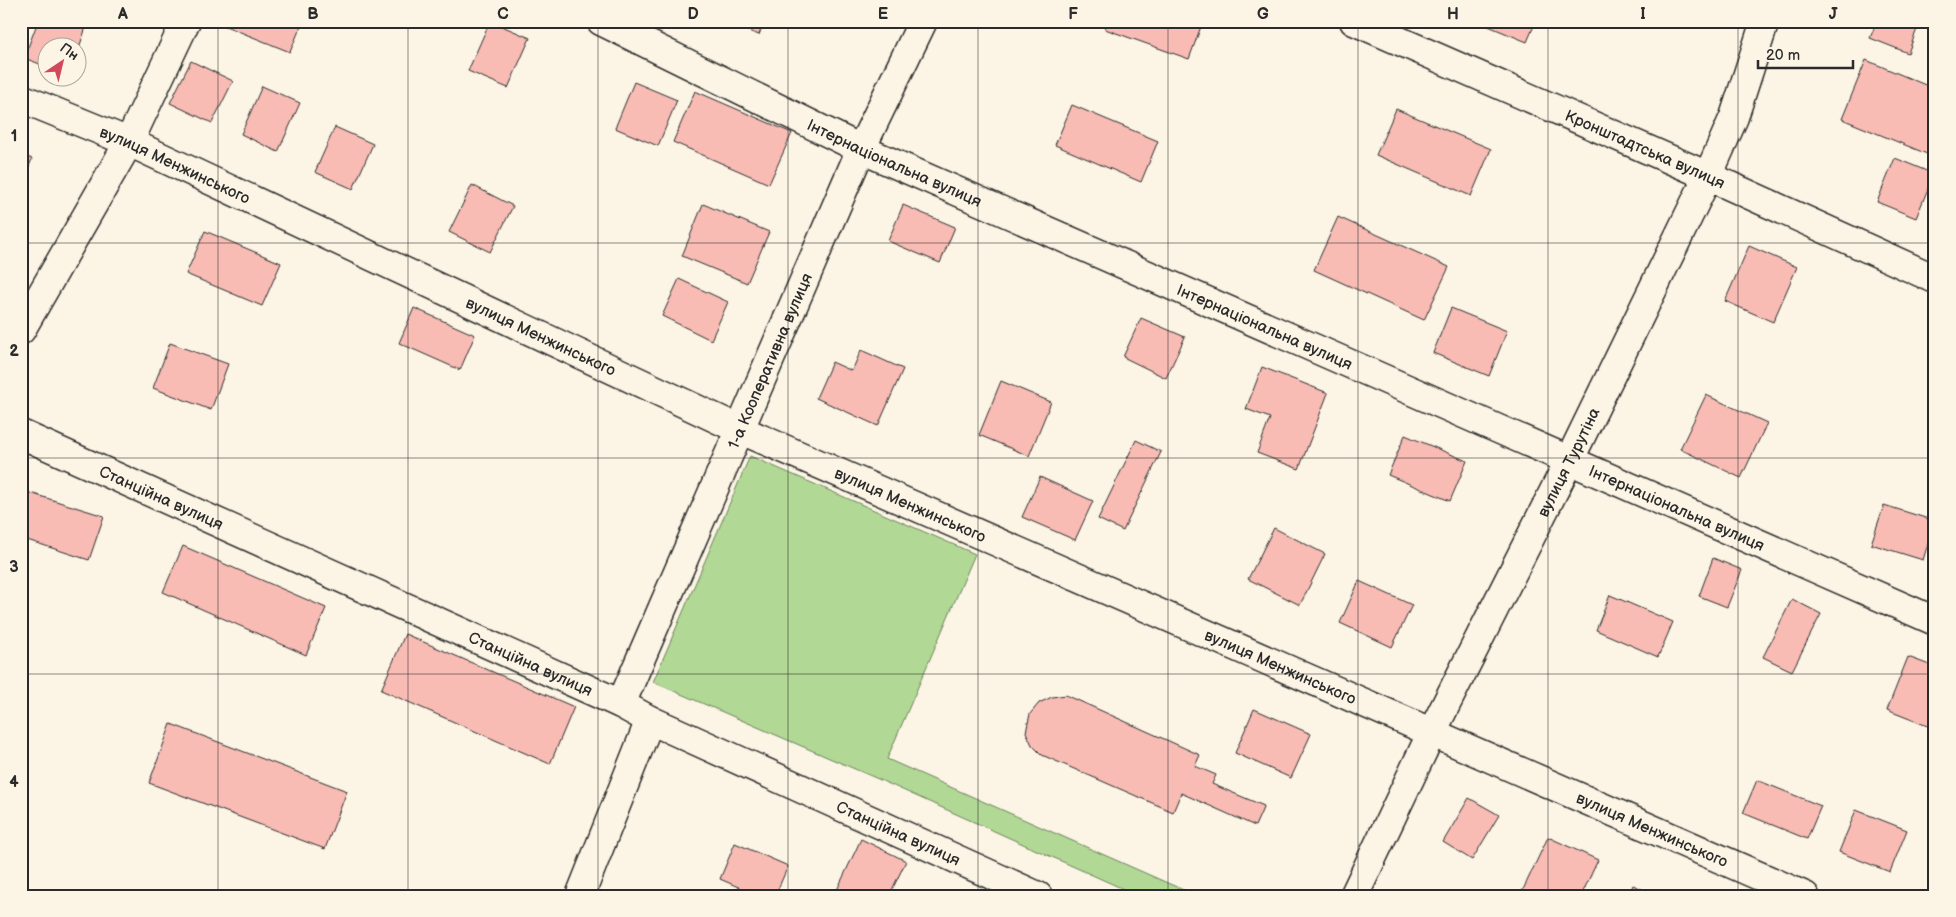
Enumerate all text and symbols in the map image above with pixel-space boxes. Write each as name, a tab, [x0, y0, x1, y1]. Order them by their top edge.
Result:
text: A	[117, 5, 128, 24]
text: B	[307, 5, 319, 24]
text: C	[497, 5, 509, 24]
text: D	[687, 5, 699, 24]
text: E	[878, 5, 888, 24]
text: F	[1068, 5, 1078, 24]
text: G	[1257, 5, 1269, 24]
text: H	[1447, 5, 1459, 24]
text: I	[1640, 5, 1646, 24]
text: J	[1829, 5, 1838, 24]
north arrow	[38, 38, 88, 88]
scale bar	[1758, 38, 1854, 70]
text: Пн	[57, 39, 82, 64]
text: 20 m	[1766, 46, 1800, 65]
street label: Кронштадтська вулиця	[1562, 107, 1728, 193]
street label: Інтернаціональна вулиця	[803, 116, 984, 212]
street label: вулиця Менжинського	[97, 123, 253, 209]
text: 1	[11, 127, 17, 146]
street label: 1-а Кооперативна вулиця	[725, 271, 817, 452]
street label: Інтернаціональна вулиця	[1174, 281, 1355, 375]
street label: вулиця Менжинського	[462, 294, 618, 381]
text: 2	[9, 342, 19, 361]
street label: вулиця Турутіна	[1534, 404, 1605, 520]
street label: Станційна вулиця	[96, 462, 226, 535]
street label: Інтернаціональна вулиця	[1586, 462, 1767, 556]
street label: вулиця Менжинського	[831, 464, 989, 547]
text: 3	[9, 558, 19, 577]
street label: вулиця Менжинського	[1201, 626, 1359, 709]
street label: Станційна вулиця	[465, 629, 595, 701]
text: 4	[9, 773, 19, 792]
street label: вулиця Менжинського	[1573, 789, 1731, 872]
street label: Станційна вулиця	[833, 798, 963, 870]

